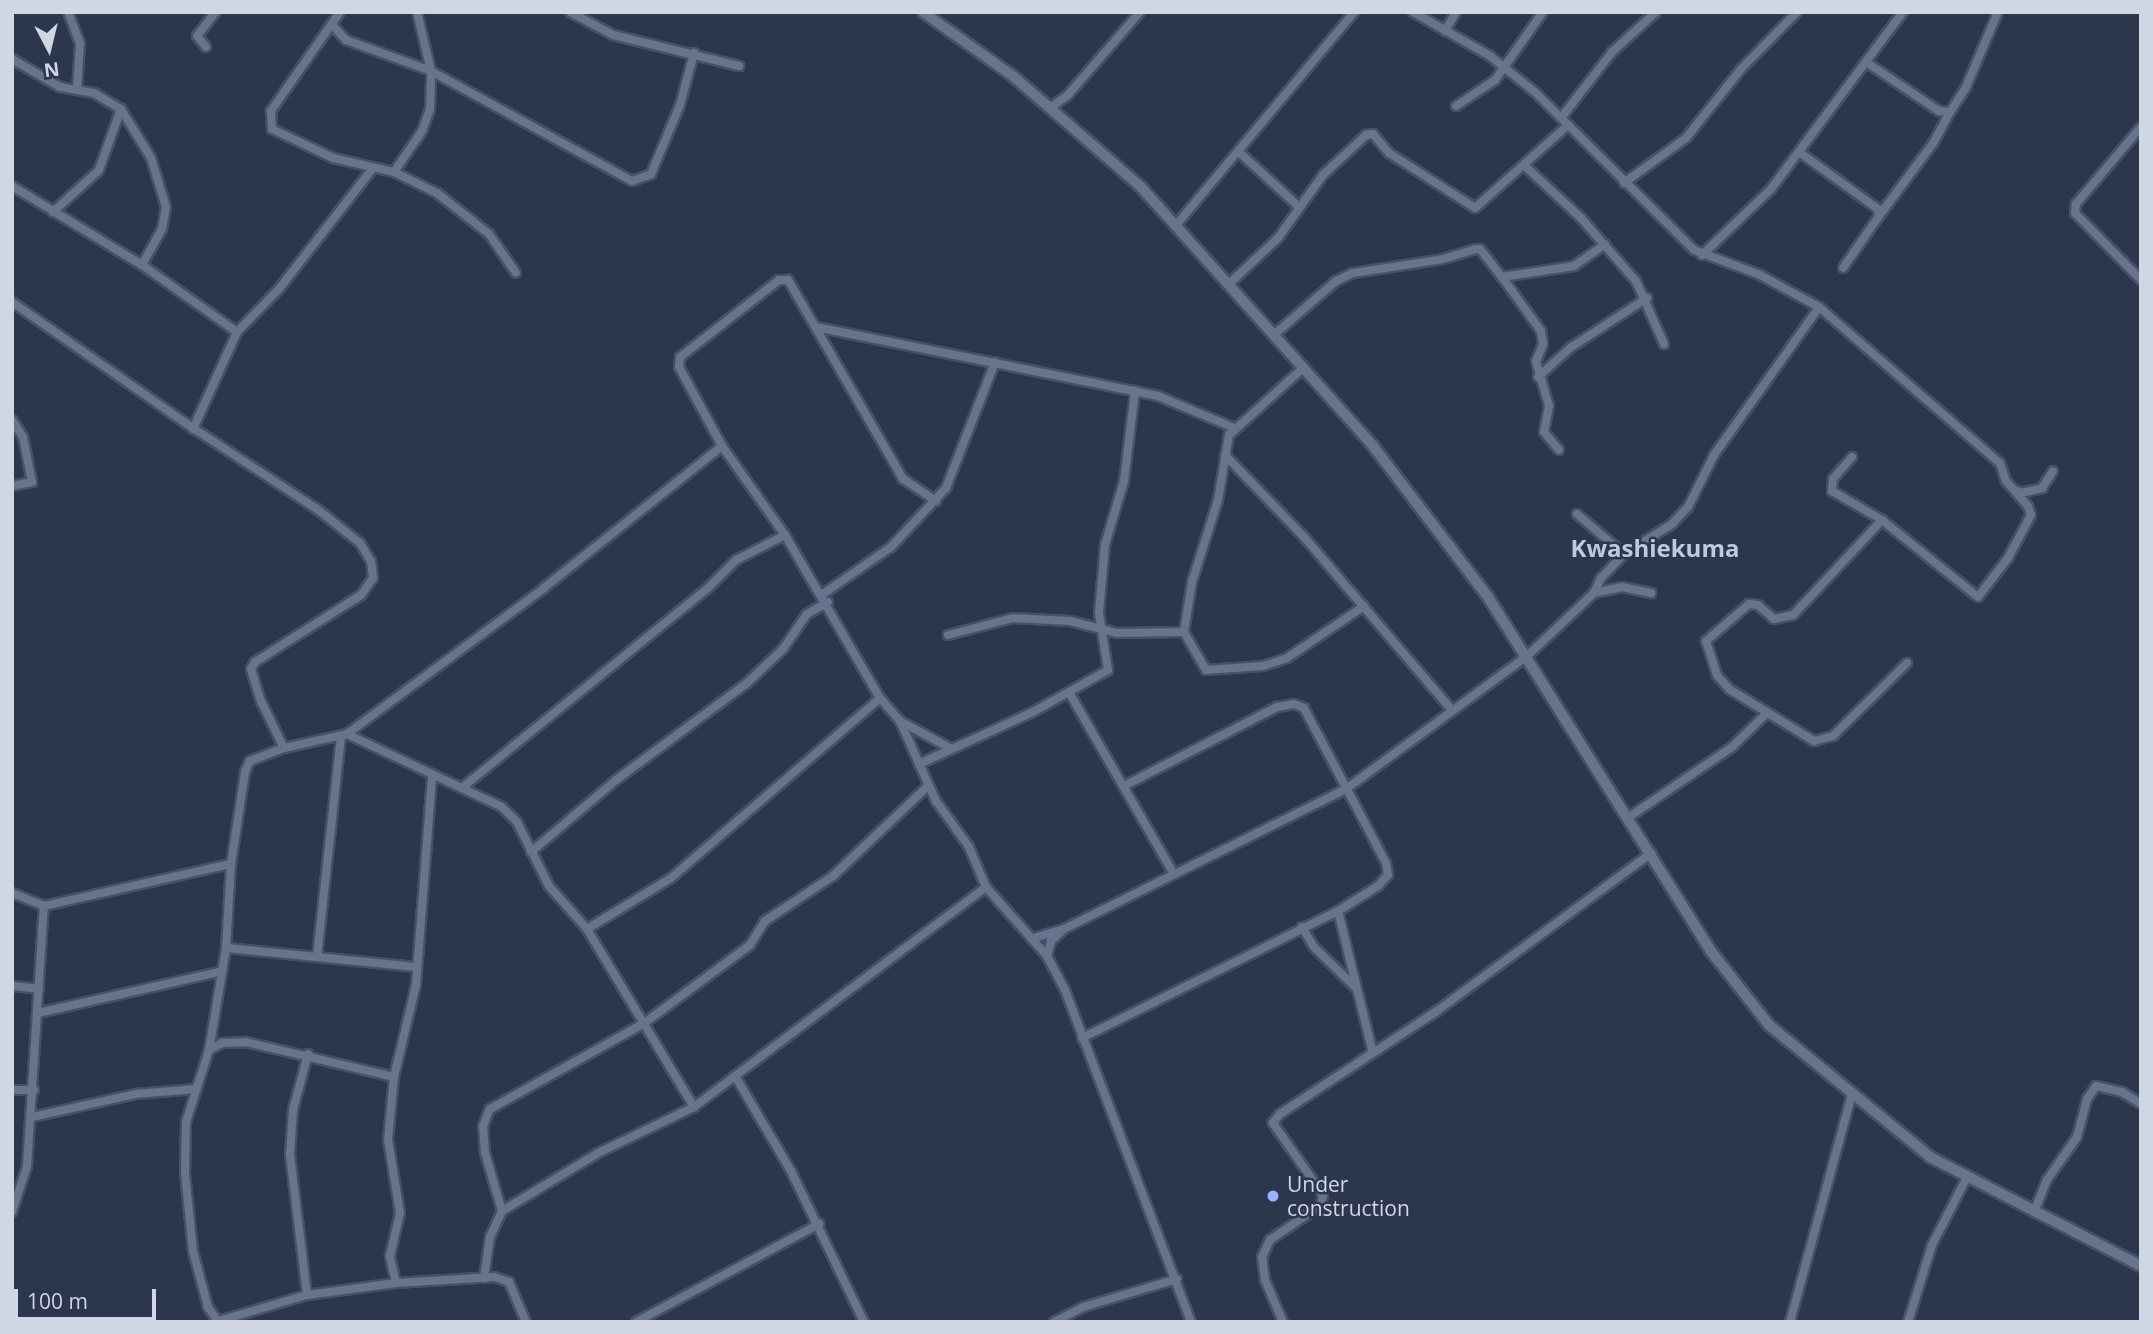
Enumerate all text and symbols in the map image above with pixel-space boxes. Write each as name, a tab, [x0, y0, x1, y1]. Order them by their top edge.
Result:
north arrow	[14, 14, 84, 84]
text: N	[42, 56, 61, 84]
district label: Kwashiekuma	[1571, 534, 1739, 562]
place label: Under construction	[1287, 1171, 1410, 1221]
marker: Under construction	[1265, 1188, 1281, 1204]
scale bar	[18, 1274, 159, 1318]
text: 100 m	[27, 1287, 88, 1315]

